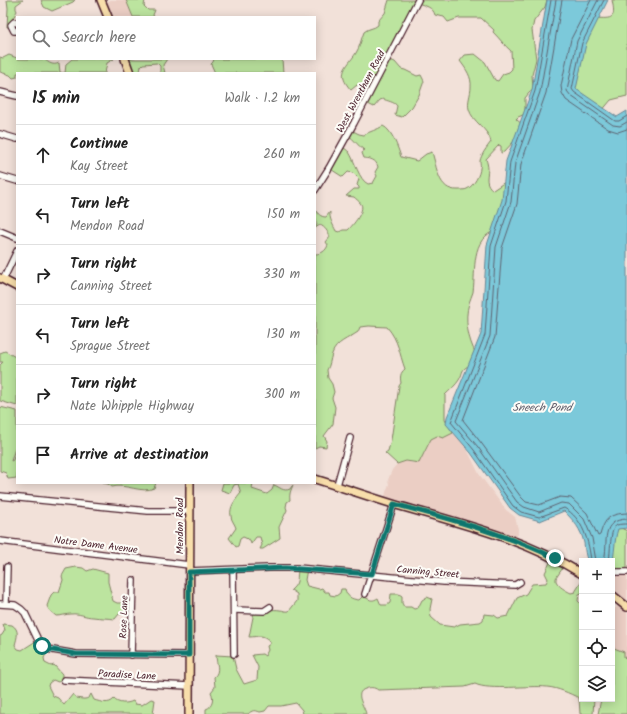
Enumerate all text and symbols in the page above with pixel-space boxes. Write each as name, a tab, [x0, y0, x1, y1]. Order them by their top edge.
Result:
search box	[16, 16, 316, 60]
text: Search here	[62, 26, 136, 50]
icon: search	[30, 27, 52, 49]
street label: West Wrentham Road	[332, 46, 390, 136]
text: 15 min	[32, 85, 80, 112]
text: Walk · 1.2 km	[225, 88, 300, 109]
text: Continue	[70, 132, 128, 156]
icon: ahead	[32, 144, 54, 166]
text: 260 m	[263, 144, 300, 165]
text: Kay Street	[70, 156, 128, 177]
text: Turn left	[70, 192, 130, 216]
icon: left	[32, 204, 54, 226]
text: 150 m	[267, 204, 300, 225]
text: Mendon Road	[70, 216, 144, 237]
text: Turn right	[70, 252, 137, 276]
icon: right	[32, 264, 54, 286]
text: 330 m	[263, 264, 300, 285]
text: Canning Street	[70, 276, 152, 297]
text: Turn left	[70, 312, 130, 336]
icon: left	[32, 324, 54, 346]
text: 130 m	[266, 324, 300, 345]
text: Sprague Street	[70, 336, 150, 357]
text: Turn right	[70, 372, 137, 396]
icon: right	[32, 384, 54, 406]
text: 300 m	[264, 384, 300, 405]
text: Nate Whipple Highway	[70, 396, 194, 417]
water label: Sneech Pond	[512, 399, 574, 417]
text: Arrive at destination	[70, 443, 209, 467]
icon: arrive	[32, 444, 54, 466]
street label: Mendon Road	[172, 497, 188, 554]
street label: Notre Dame Avenue	[53, 532, 139, 558]
route end	[546, 549, 564, 567]
map controls	[579, 558, 615, 702]
button: +	[579, 558, 615, 594]
street label: Canning Street	[396, 561, 460, 583]
button: −	[579, 594, 615, 630]
street label: Rose Lane	[115, 595, 133, 639]
button: locate	[579, 630, 615, 666]
route start	[33, 637, 51, 655]
street label: Paradise Lane	[97, 665, 157, 685]
button: layers	[579, 666, 615, 702]

